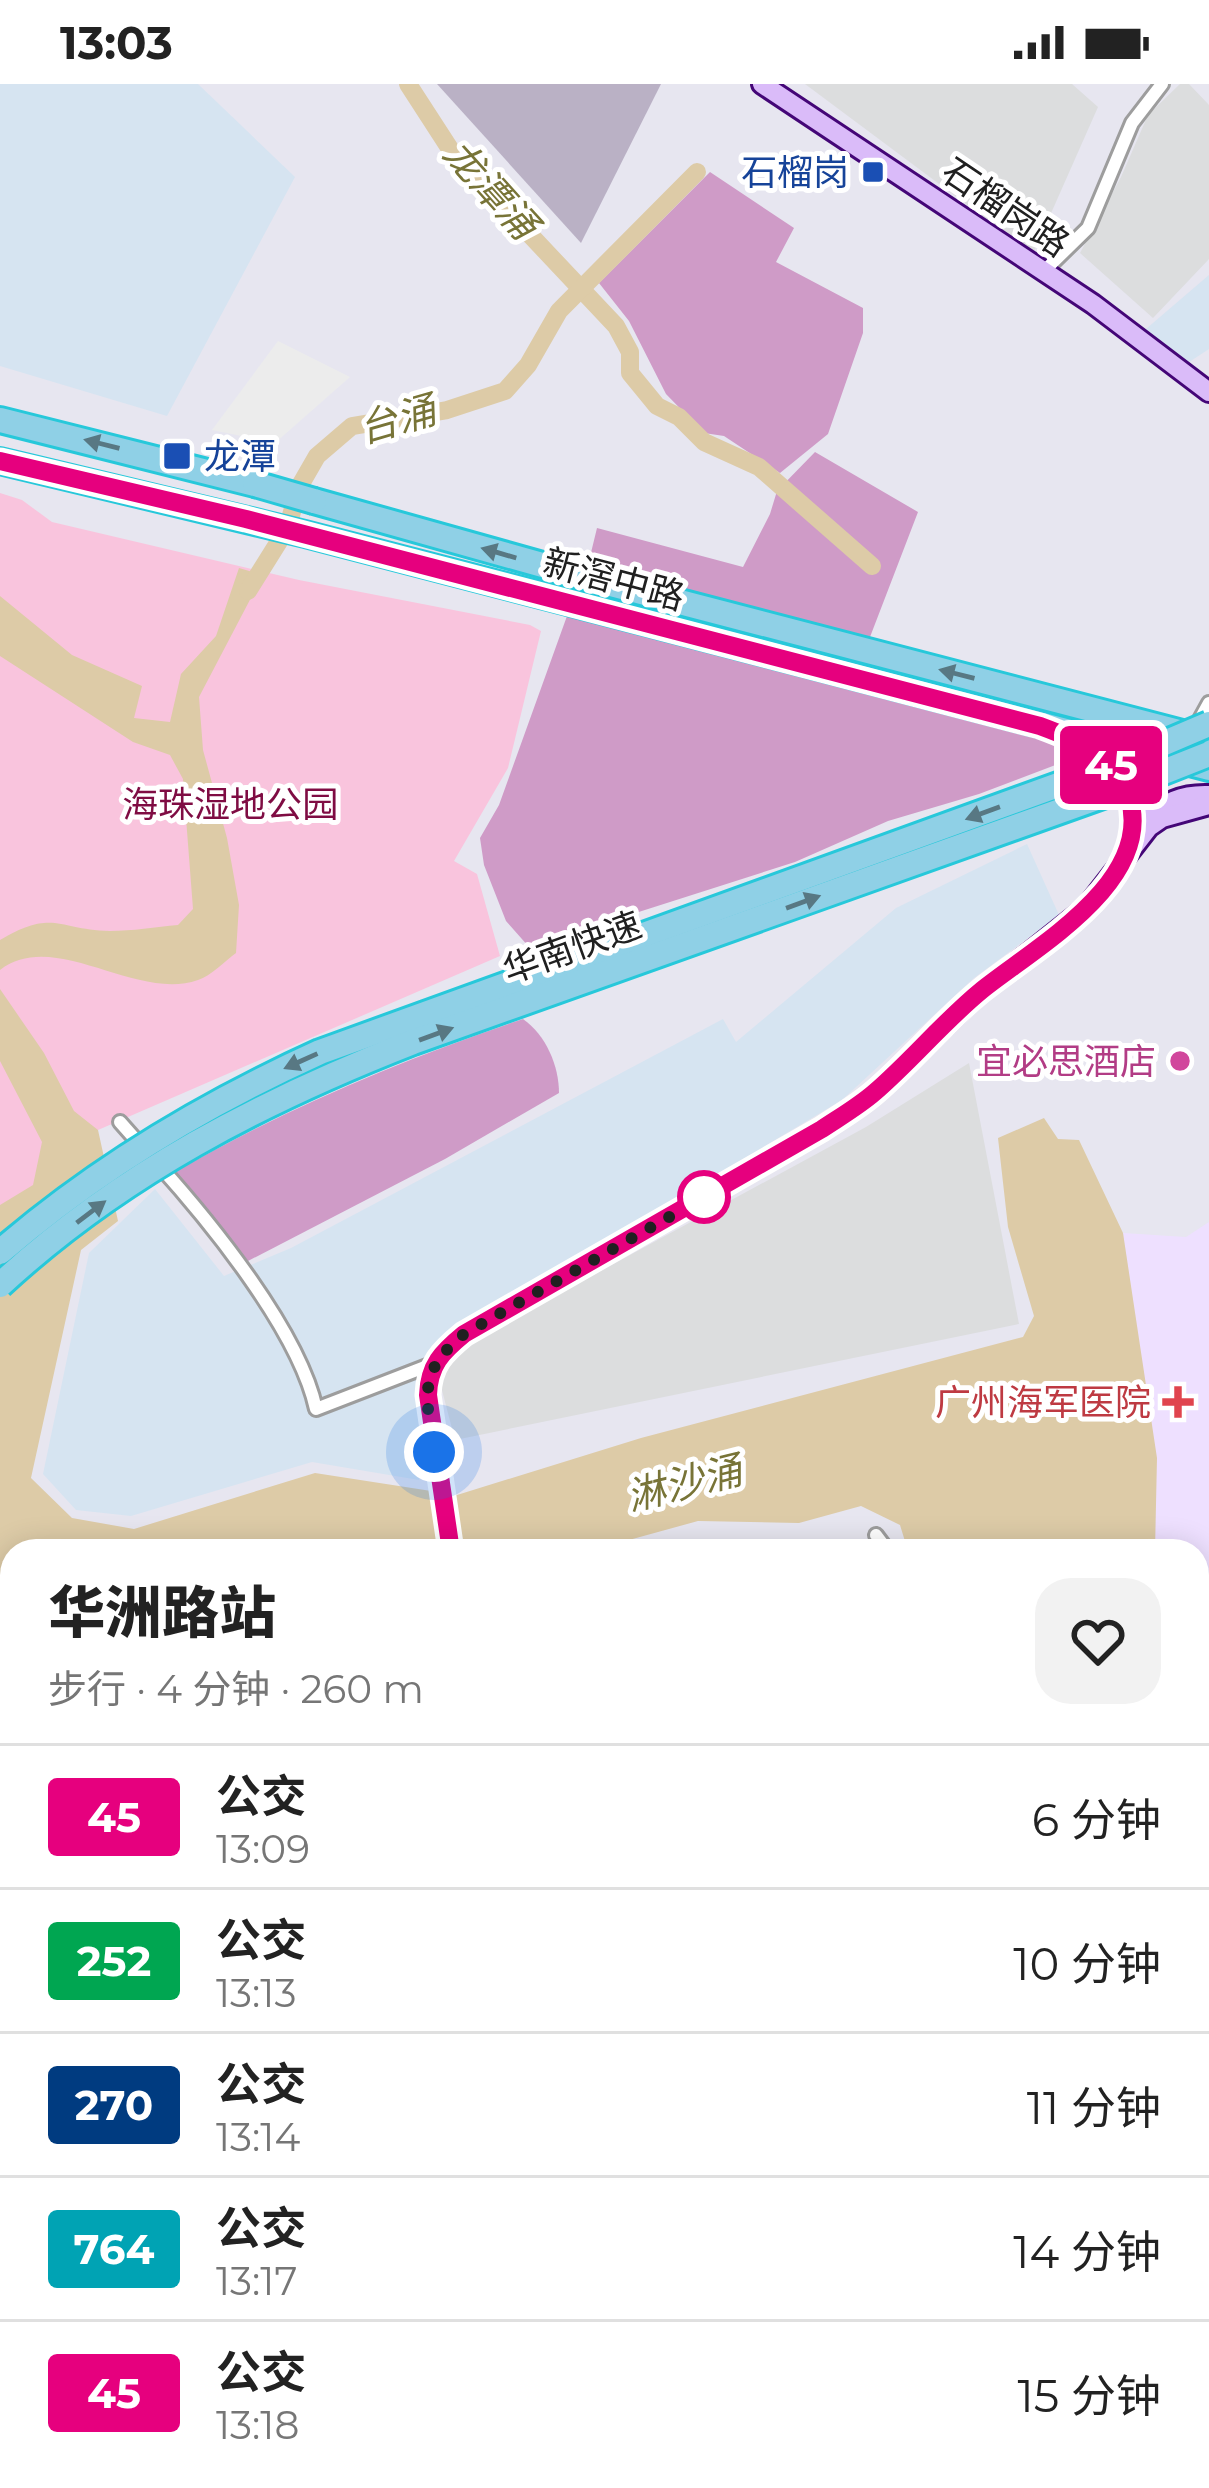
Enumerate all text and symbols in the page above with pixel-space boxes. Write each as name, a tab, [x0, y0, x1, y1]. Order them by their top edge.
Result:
text: 13:03	[60, 15, 173, 70]
water label: 龙潭涌	[434, 129, 551, 251]
street label: 石榴岗路	[934, 148, 1078, 266]
place label: 石榴岗	[741, 150, 849, 194]
marker: 石榴岗	[860, 159, 886, 185]
water label: 台涌	[353, 384, 445, 453]
one-way arrow	[83, 434, 120, 453]
place label: 龙潭	[204, 434, 276, 478]
marker: 龙潭	[161, 440, 193, 472]
street label: 新滘中路	[539, 539, 689, 619]
one-way arrow	[480, 543, 517, 561]
one-way arrow	[938, 664, 975, 683]
line badge: 45	[1057, 726, 1165, 804]
text: 45	[1084, 739, 1138, 791]
park label: 海珠湿地公园	[122, 782, 338, 826]
one-way arrow	[965, 804, 1001, 823]
one-way arrow	[785, 892, 821, 910]
street label: 华南快速	[497, 902, 647, 992]
one-way arrow	[418, 1024, 454, 1042]
place label: 宜必思酒店	[976, 1039, 1156, 1083]
marker: 宜必思酒店	[1167, 1048, 1193, 1074]
one-way arrow	[283, 1051, 318, 1071]
unlabelled marker	[679, 1172, 729, 1222]
one-way arrow	[75, 1200, 107, 1224]
place label: 广州海军医院	[935, 1380, 1151, 1424]
marker: 广州海军医院	[1162, 1386, 1194, 1418]
your location	[404, 1422, 464, 1482]
water label: 淋沙涌	[621, 1445, 750, 1520]
text: 华洲路站	[48, 1578, 276, 1647]
button: heart	[1035, 1578, 1161, 1704]
text: 步行 · 4 分钟 · 260 m	[48, 1665, 424, 1713]
text: 公交	[216, 1768, 306, 1823]
text: 45	[87, 1791, 141, 1843]
text: 6 分钟	[1032, 1792, 1161, 1847]
text: 13:09	[216, 1825, 310, 1873]
text: 公交	[216, 1912, 306, 1967]
text: 252	[77, 1935, 151, 1987]
text: 10 分钟	[1013, 1936, 1161, 1991]
text: 13:13	[216, 1969, 296, 2017]
text: 公交	[216, 2056, 306, 2111]
text: 270	[75, 2079, 153, 2131]
text: 11 分钟	[1027, 2080, 1161, 2135]
text: 13:14	[216, 2113, 300, 2161]
text: 公交	[216, 2200, 306, 2255]
text: 764	[74, 2223, 154, 2275]
text: 14 分钟	[1013, 2224, 1161, 2279]
text: 13:17	[216, 2257, 297, 2305]
text: 公交	[216, 2344, 306, 2399]
text: 45	[87, 2367, 141, 2419]
text: 15 分钟	[1017, 2368, 1161, 2423]
text: 13:18	[216, 2401, 299, 2449]

